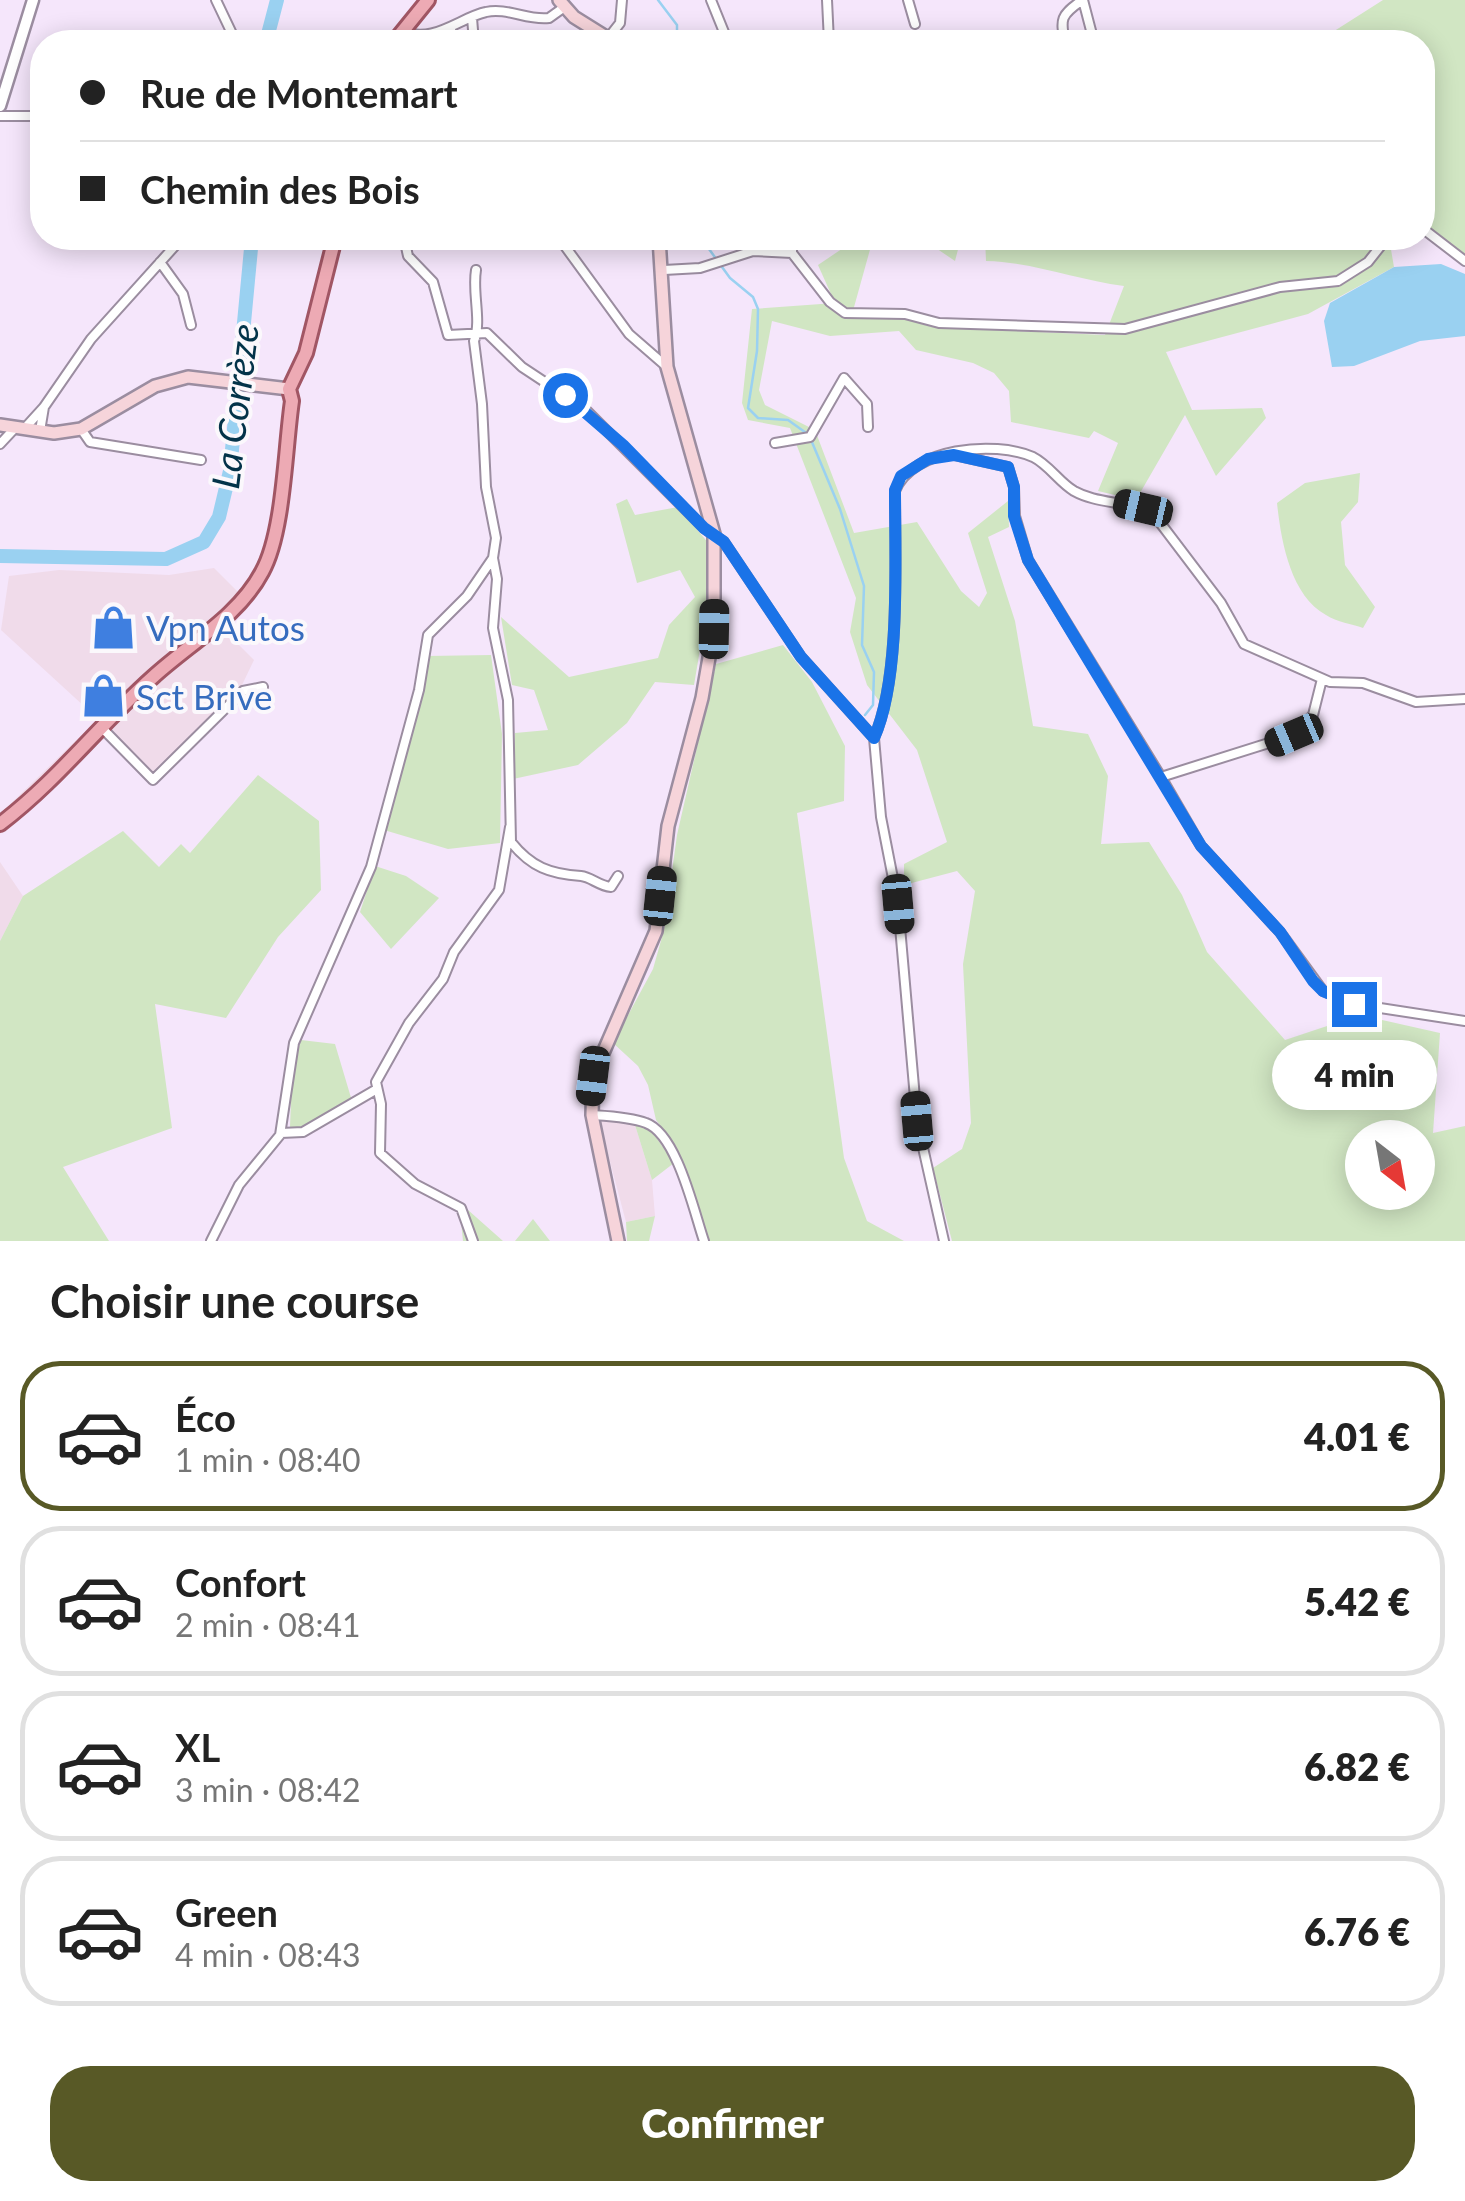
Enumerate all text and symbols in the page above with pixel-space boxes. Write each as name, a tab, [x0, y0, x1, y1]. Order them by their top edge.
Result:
text: Rue de Montemart	[140, 70, 458, 116]
text: Chemin des Bois	[140, 166, 420, 212]
water label: La Corrèze	[201, 321, 267, 491]
route start	[543, 373, 588, 418]
car	[1110, 487, 1176, 529]
car	[698, 599, 730, 659]
shop icon: Vpn Autos	[89, 603, 137, 651]
place label: Vpn Autos	[146, 606, 305, 648]
shop icon: Sct Brive	[79, 672, 127, 720]
place label: Sct Brive	[136, 675, 273, 717]
car	[1261, 709, 1327, 761]
car	[642, 865, 678, 927]
car	[880, 873, 916, 935]
route end	[1332, 982, 1377, 1027]
callout: 4 min	[1272, 1039, 1436, 1109]
car	[574, 1044, 612, 1108]
text: 4 min	[1315, 1055, 1394, 1094]
car	[899, 1090, 935, 1152]
north arrow	[1345, 1120, 1435, 1210]
map controls	[1345, 1120, 1435, 1210]
text: Choisir une course	[50, 1274, 419, 1328]
icon: car	[55, 1391, 145, 1481]
text: Éco	[175, 1394, 236, 1440]
text: 4.01 €	[1304, 1413, 1410, 1459]
text: 1 min · 08:40	[175, 1440, 361, 1479]
icon: car	[55, 1556, 145, 1646]
text: Confort	[175, 1559, 306, 1605]
text: 5.42 €	[1304, 1578, 1410, 1624]
text: 2 min · 08:41	[175, 1605, 361, 1644]
icon: car	[55, 1721, 145, 1811]
text: XL	[175, 1724, 220, 1770]
text: 6.82 €	[1304, 1743, 1410, 1789]
text: 3 min · 08:42	[175, 1770, 361, 1809]
icon: car	[55, 1886, 145, 1976]
text: Green	[175, 1889, 278, 1935]
text: 6.76 €	[1304, 1908, 1410, 1954]
text: 4 min · 08:43	[175, 1935, 361, 1974]
button: Confirmer	[50, 2066, 1415, 2181]

